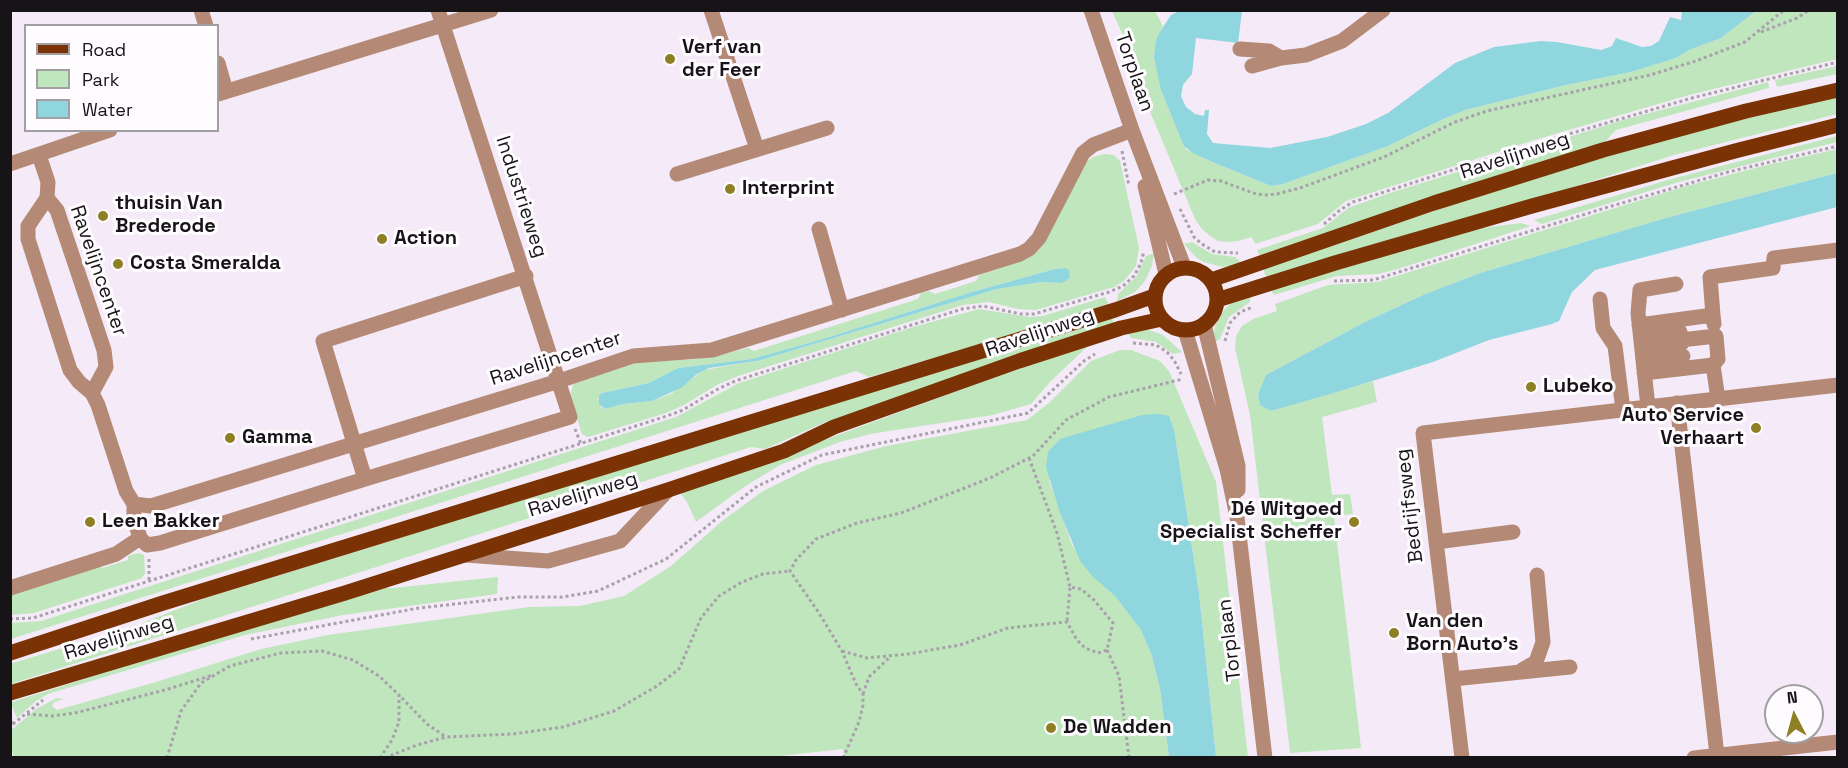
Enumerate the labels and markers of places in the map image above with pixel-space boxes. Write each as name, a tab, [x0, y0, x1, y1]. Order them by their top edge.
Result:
place label: Verf van der Feer	[682, 36, 762, 83]
marker: Verf van der Feer	[663, 52, 677, 66]
place label: Interprint	[742, 177, 835, 201]
marker: Interprint	[723, 182, 737, 196]
place label: thuisin Van Brederode	[115, 192, 223, 239]
marker: thuisin Van Brederode	[96, 209, 110, 223]
place label: Action	[394, 227, 457, 251]
marker: Action	[375, 232, 389, 246]
place label: Costa Smeralda	[130, 252, 281, 276]
marker: Costa Smeralda	[111, 257, 125, 271]
place label: Lubeko	[1543, 375, 1613, 399]
marker: Lubeko	[1524, 380, 1538, 394]
place label: Auto Service Verhaart	[1622, 404, 1744, 451]
marker: Auto Service Verhaart	[1749, 421, 1763, 435]
place label: Gamma	[242, 426, 313, 450]
marker: Gamma	[223, 431, 237, 445]
place label: Dé Witgoed Specialist Scheffer	[1160, 498, 1342, 545]
place label: Leen Bakker	[102, 510, 220, 534]
marker: Leen Bakker	[83, 515, 97, 529]
marker: Dé Witgoed Specialist Scheffer	[1347, 515, 1361, 529]
place label: Van den Born Auto's	[1406, 610, 1519, 657]
marker: Van den Born Auto's	[1387, 626, 1401, 640]
place label: De Wadden	[1063, 716, 1172, 740]
marker: De Wadden	[1044, 721, 1058, 735]

